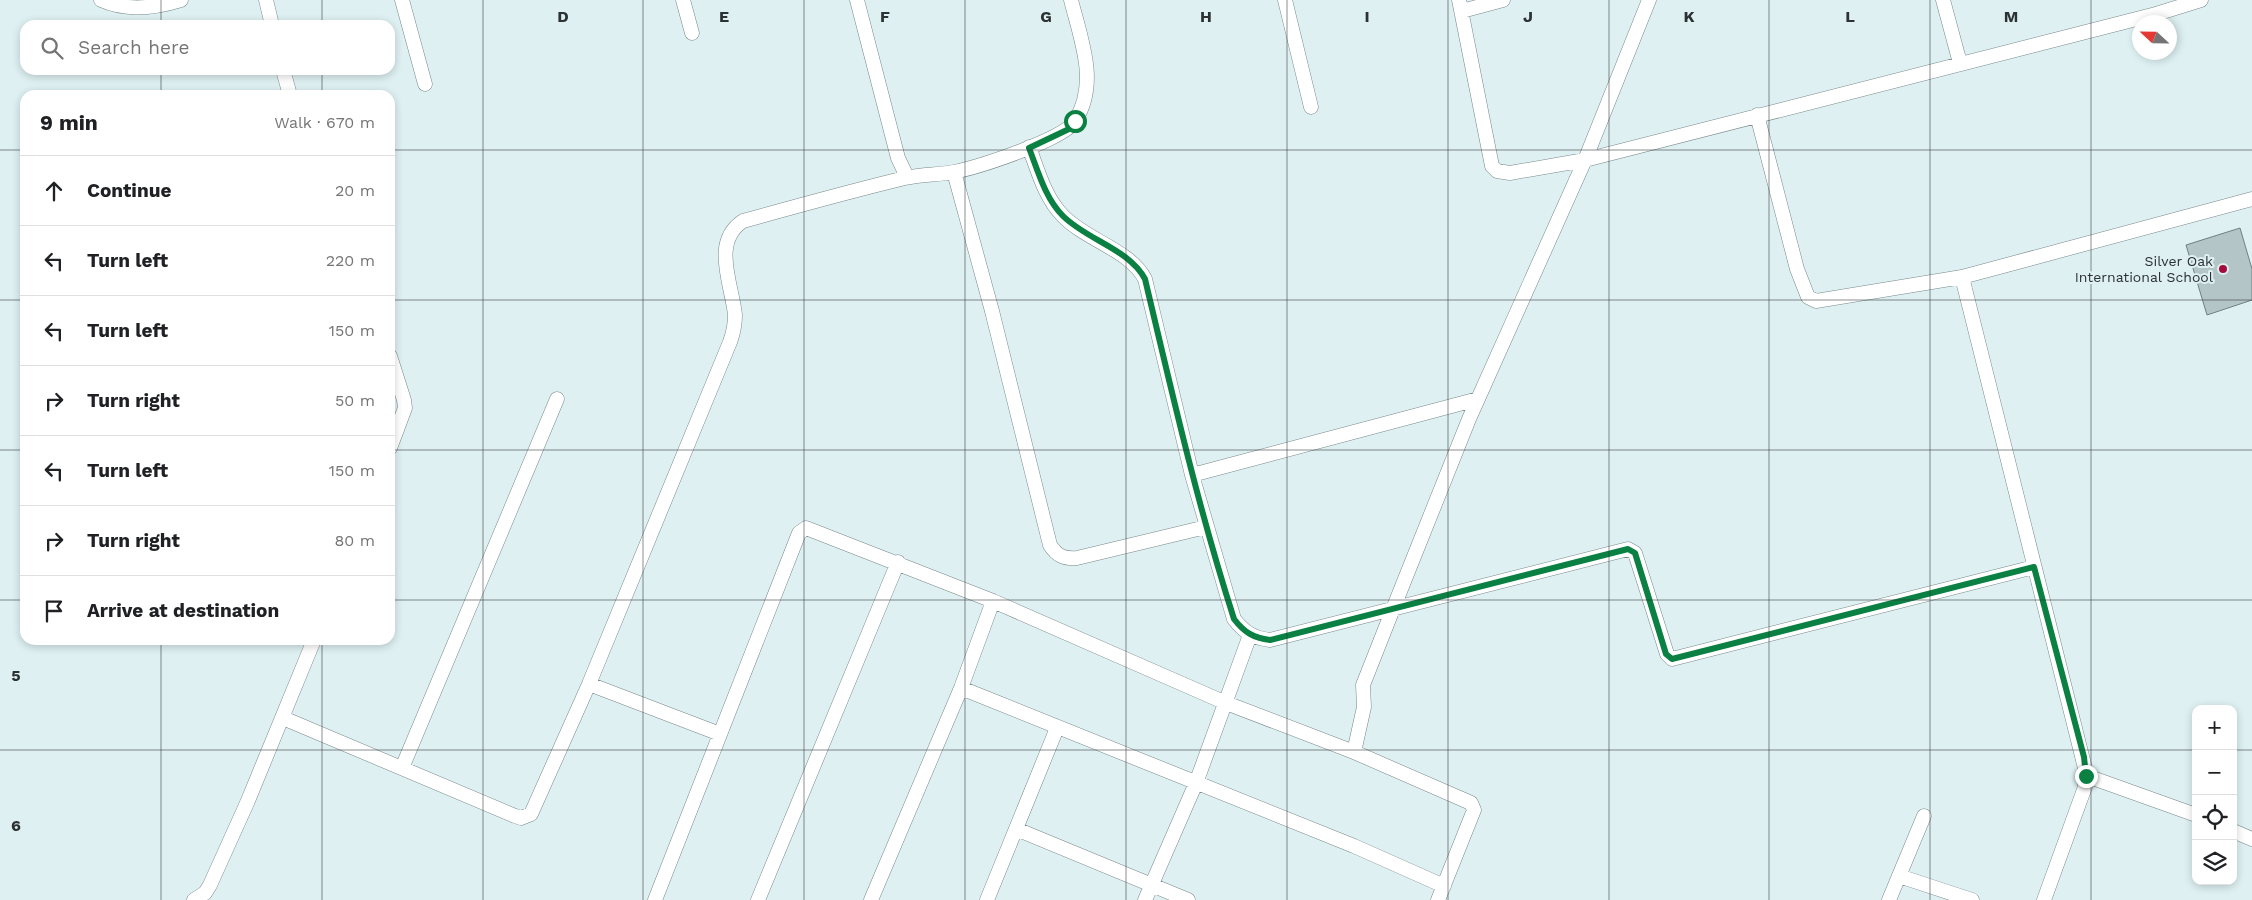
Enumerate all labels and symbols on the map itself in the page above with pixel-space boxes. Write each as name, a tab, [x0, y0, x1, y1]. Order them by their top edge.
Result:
text: D	[557, 7, 569, 26]
text: E	[719, 7, 729, 26]
text: F	[880, 7, 890, 26]
text: G	[1040, 7, 1052, 26]
text: H	[1200, 7, 1212, 26]
text: I	[1364, 7, 1370, 26]
text: J	[1523, 7, 1533, 26]
text: K	[1683, 7, 1695, 26]
text: L	[1845, 7, 1855, 26]
text: M	[2004, 7, 2018, 26]
north arrow	[2132, 15, 2177, 60]
route start	[1064, 110, 1087, 133]
place label: Silver Oak International School	[2075, 253, 2214, 285]
marker: Silver Oak International School	[2217, 263, 2229, 275]
text: 5	[11, 666, 21, 685]
route end	[2075, 765, 2098, 788]
text: 6	[11, 816, 21, 835]

